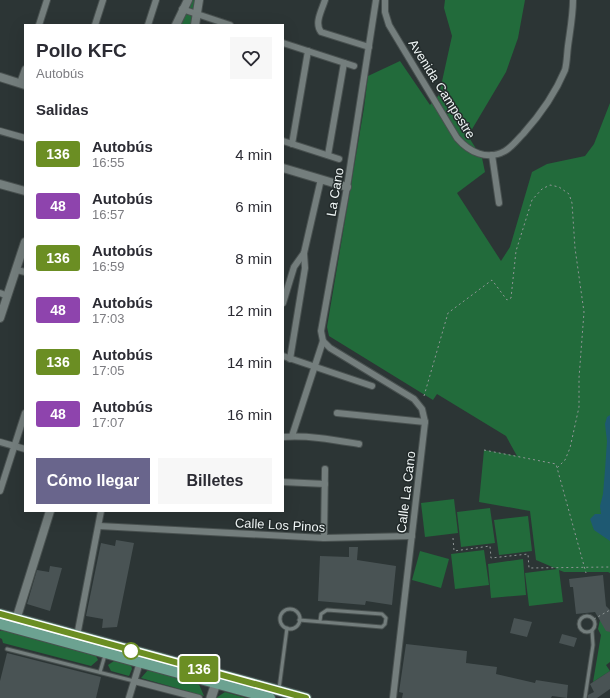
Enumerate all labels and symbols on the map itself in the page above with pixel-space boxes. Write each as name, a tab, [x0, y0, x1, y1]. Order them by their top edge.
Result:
street label: Avenida Campestre	[405, 37, 479, 141]
street label: La Cano	[323, 166, 347, 218]
street label: Calle La Cano	[394, 450, 418, 534]
street label: Calle Los Pinos	[235, 515, 326, 535]
unlabelled marker	[122, 642, 140, 660]
line badge: 136	[176, 656, 222, 682]

